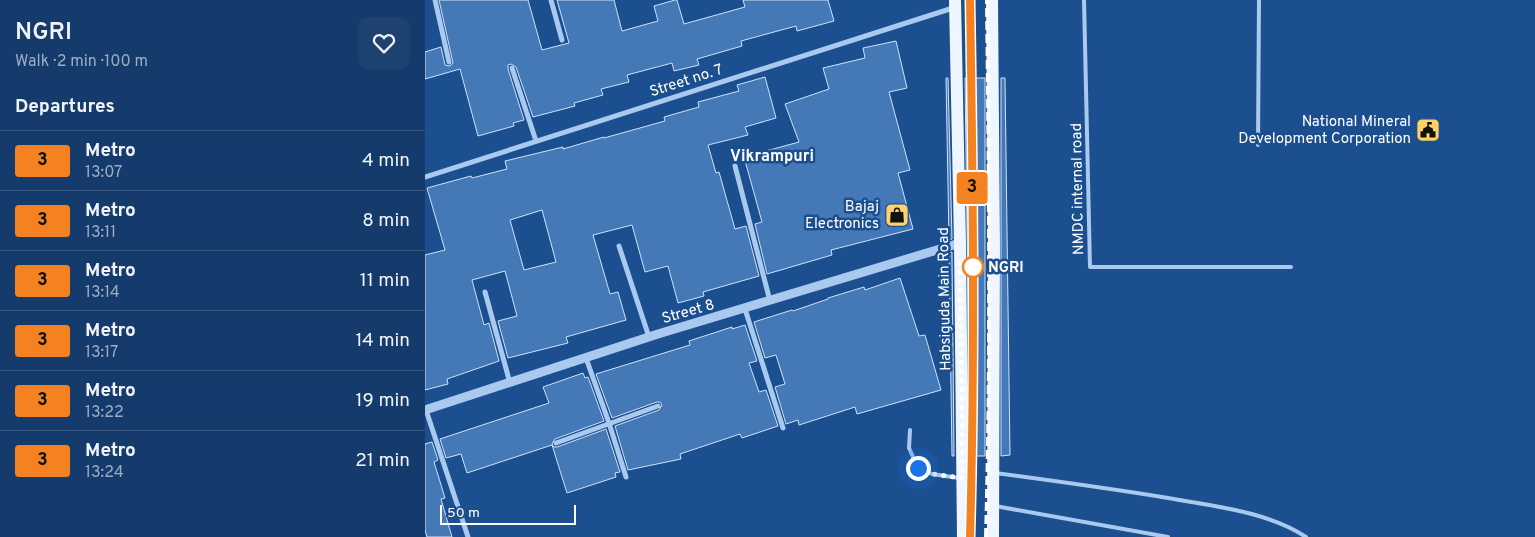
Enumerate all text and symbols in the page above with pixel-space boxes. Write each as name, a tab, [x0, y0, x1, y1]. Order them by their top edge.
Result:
button: heart	[358, 17, 410, 69]
text: NGRI	[15, 18, 72, 48]
text: Walk · 2 min · 100 m	[15, 52, 148, 72]
street label: Street no. 7	[647, 61, 726, 102]
text: Departures	[15, 95, 115, 119]
place label: National Mineral Development Corporation	[1238, 113, 1411, 149]
public building icon: National Mineral Development Corporation	[1415, 117, 1441, 143]
street label: NMDC internal road	[1068, 123, 1089, 255]
text: Metro	[85, 139, 136, 163]
district label: Vikrampuri	[730, 147, 814, 167]
text: 3	[37, 149, 48, 172]
text: 4 min	[362, 149, 410, 173]
text: 13:07	[85, 163, 122, 183]
line badge: 3	[956, 172, 988, 204]
text: 3	[967, 176, 977, 199]
place label: Bajaj Electronics	[805, 198, 879, 234]
text: Metro	[85, 199, 136, 223]
shop icon: Bajaj Electronics	[884, 202, 910, 228]
text: 3	[37, 209, 48, 232]
text: 8 min	[362, 209, 410, 233]
text: 13:11	[85, 223, 116, 243]
street label: Habsiguda Main Road	[935, 227, 956, 371]
marker: NGRI	[962, 256, 984, 278]
text: Metro	[85, 259, 136, 283]
place label: NGRI	[988, 259, 1024, 278]
text: 3	[37, 269, 48, 292]
text: 11 min	[360, 269, 410, 293]
text: 13:14	[85, 283, 120, 303]
street label: Street 8	[660, 296, 717, 329]
text: Metro	[85, 319, 136, 343]
text: 3	[37, 329, 48, 352]
text: 14 min	[355, 329, 410, 353]
text: 13:17	[85, 343, 118, 363]
text: Metro	[85, 379, 136, 403]
text: 3	[37, 389, 48, 412]
text: 19 min	[355, 389, 410, 413]
text: 13:22	[85, 403, 124, 423]
text: Metro	[85, 439, 136, 463]
text: 3	[37, 449, 48, 472]
text: 21 min	[355, 449, 410, 473]
your location	[906, 456, 931, 481]
text: 13:24	[85, 463, 124, 483]
scale bar	[440, 502, 576, 525]
text: 50 m	[447, 505, 480, 522]

